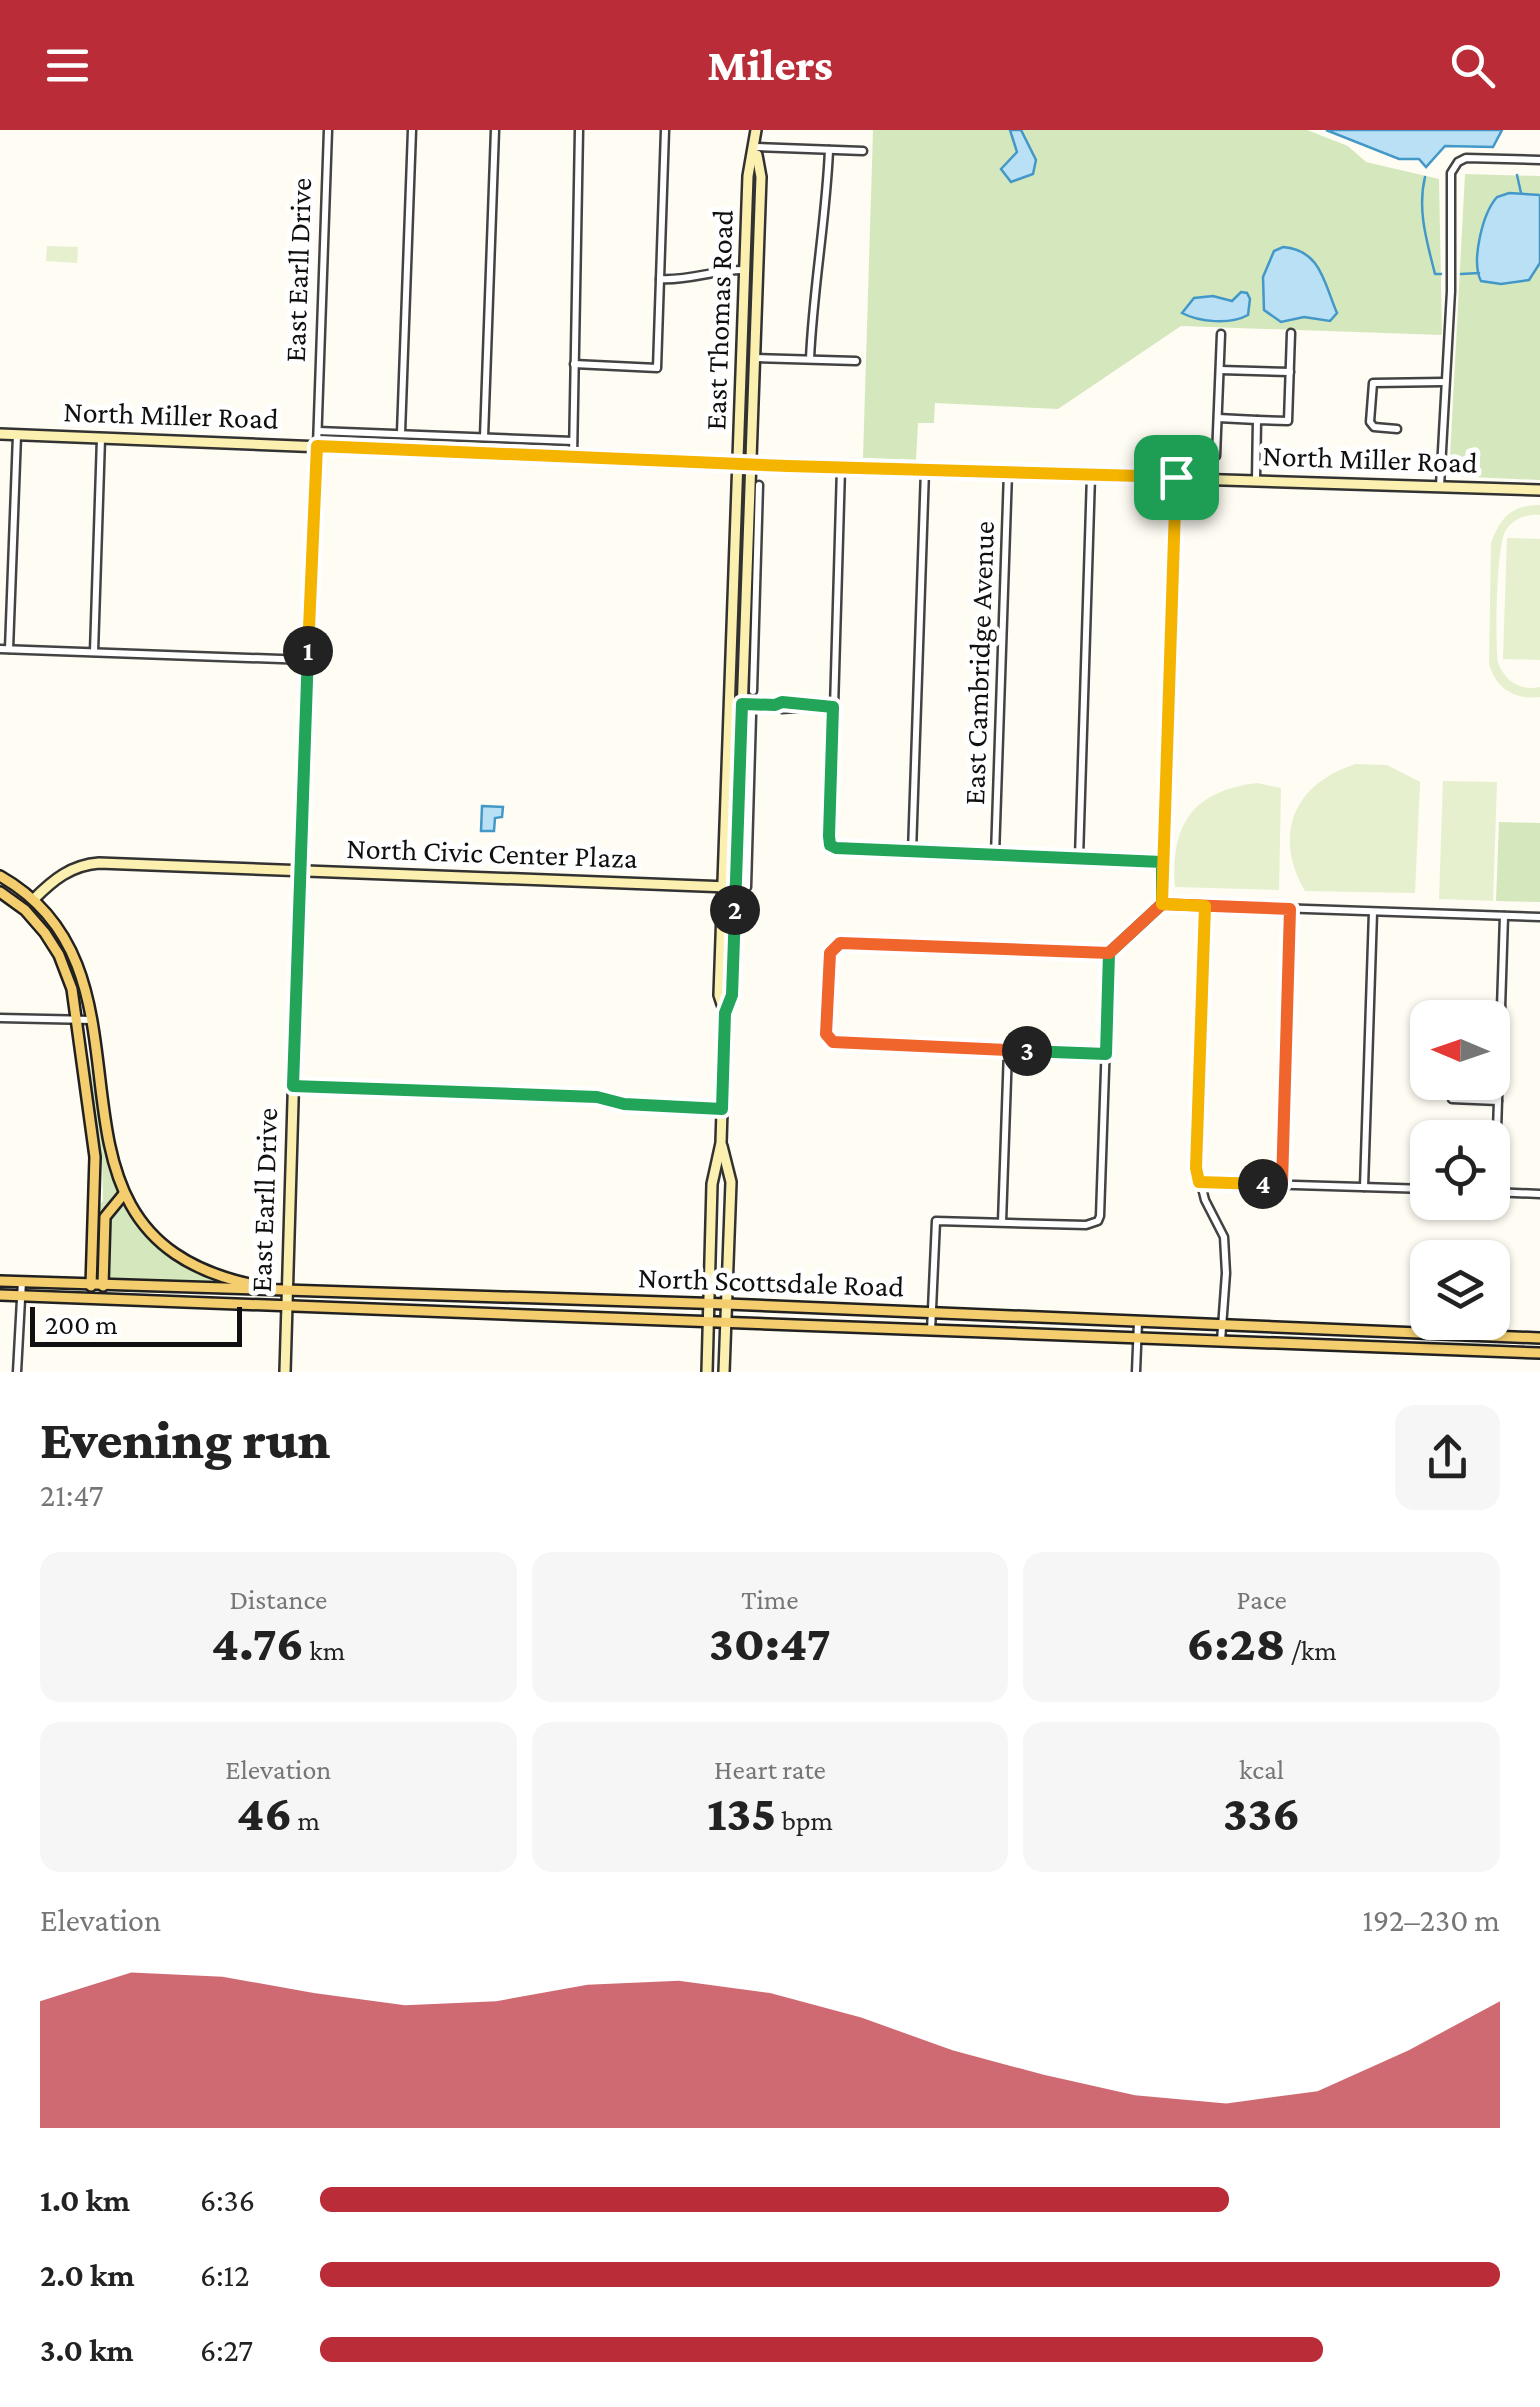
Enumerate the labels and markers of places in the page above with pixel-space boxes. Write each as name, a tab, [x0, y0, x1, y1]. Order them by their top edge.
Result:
pin	[1134, 435, 1219, 520]
pin: 1	[283, 626, 333, 676]
pin: 2	[710, 885, 760, 935]
pin: 3	[1002, 1026, 1052, 1076]
pin: 4	[1238, 1159, 1288, 1209]

